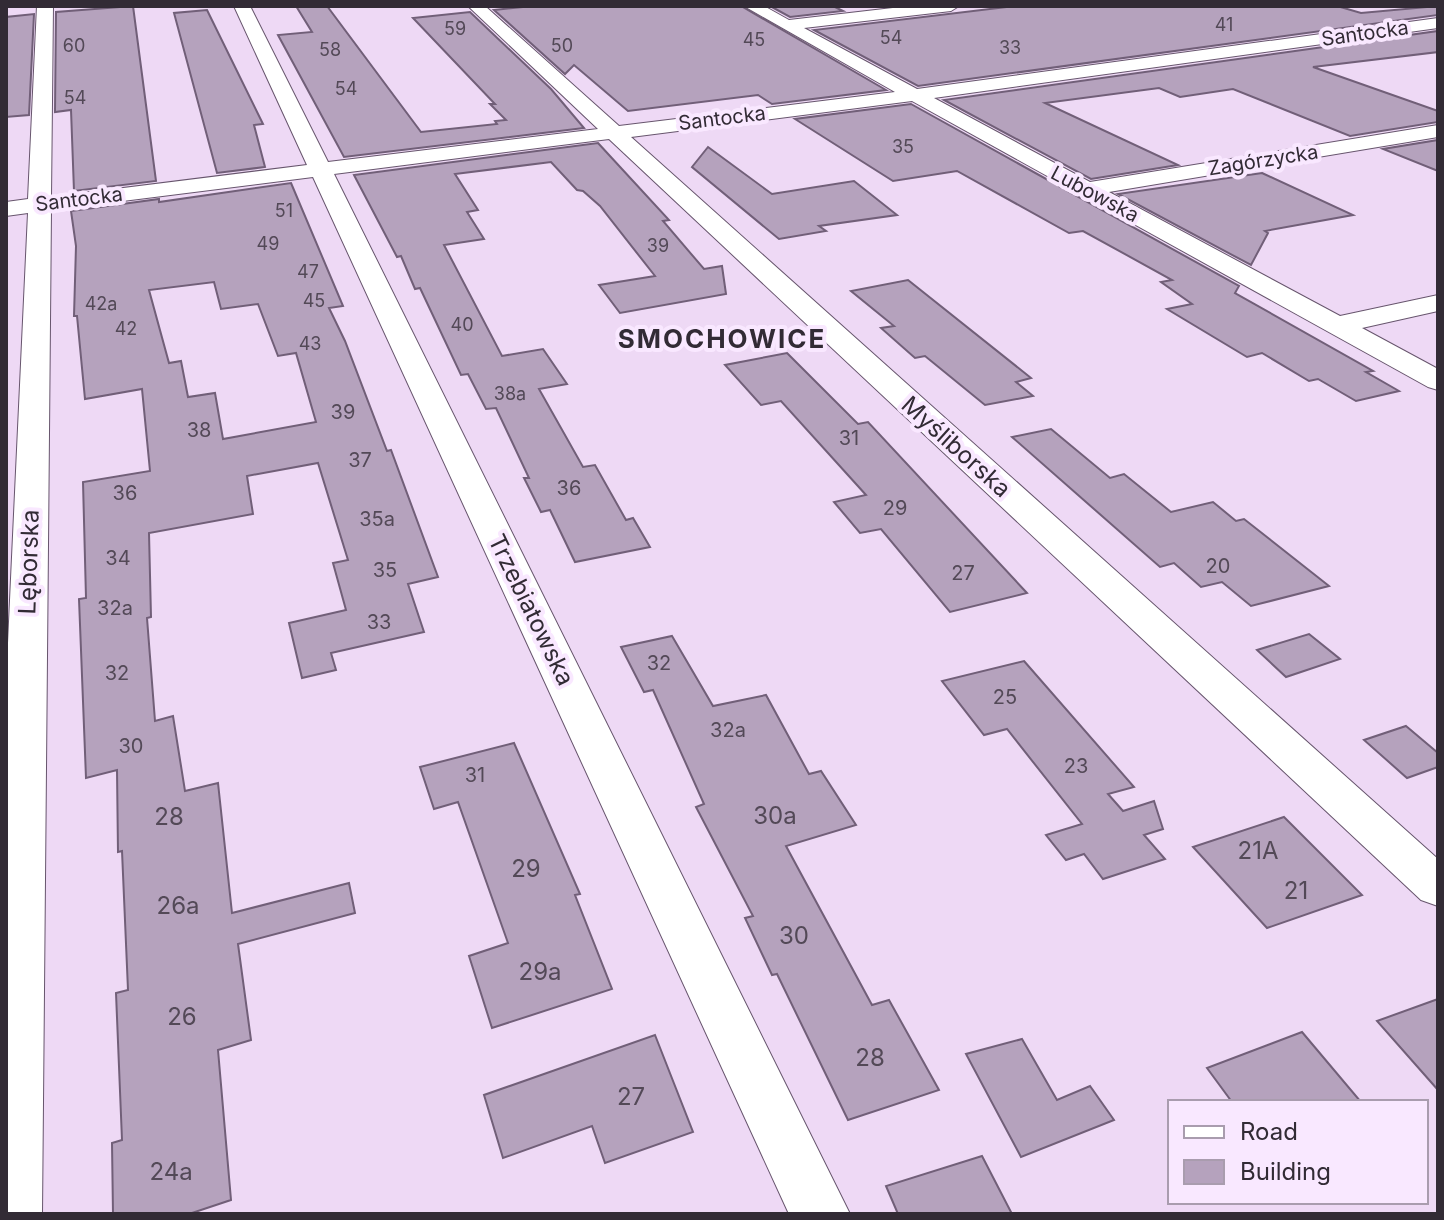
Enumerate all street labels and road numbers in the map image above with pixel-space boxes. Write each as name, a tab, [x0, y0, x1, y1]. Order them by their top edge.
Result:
street label: Santocka	[1320, 15, 1410, 51]
street label: Santocka	[677, 101, 767, 135]
street label: Zagórzycka	[1206, 139, 1320, 181]
street label: Lubowska	[1047, 161, 1143, 227]
street label: Santocka	[34, 182, 124, 216]
street label: Myśliborska	[896, 390, 1017, 503]
street label: Lęborska	[12, 509, 45, 615]
street label: Trzebiatowska	[482, 529, 581, 690]

